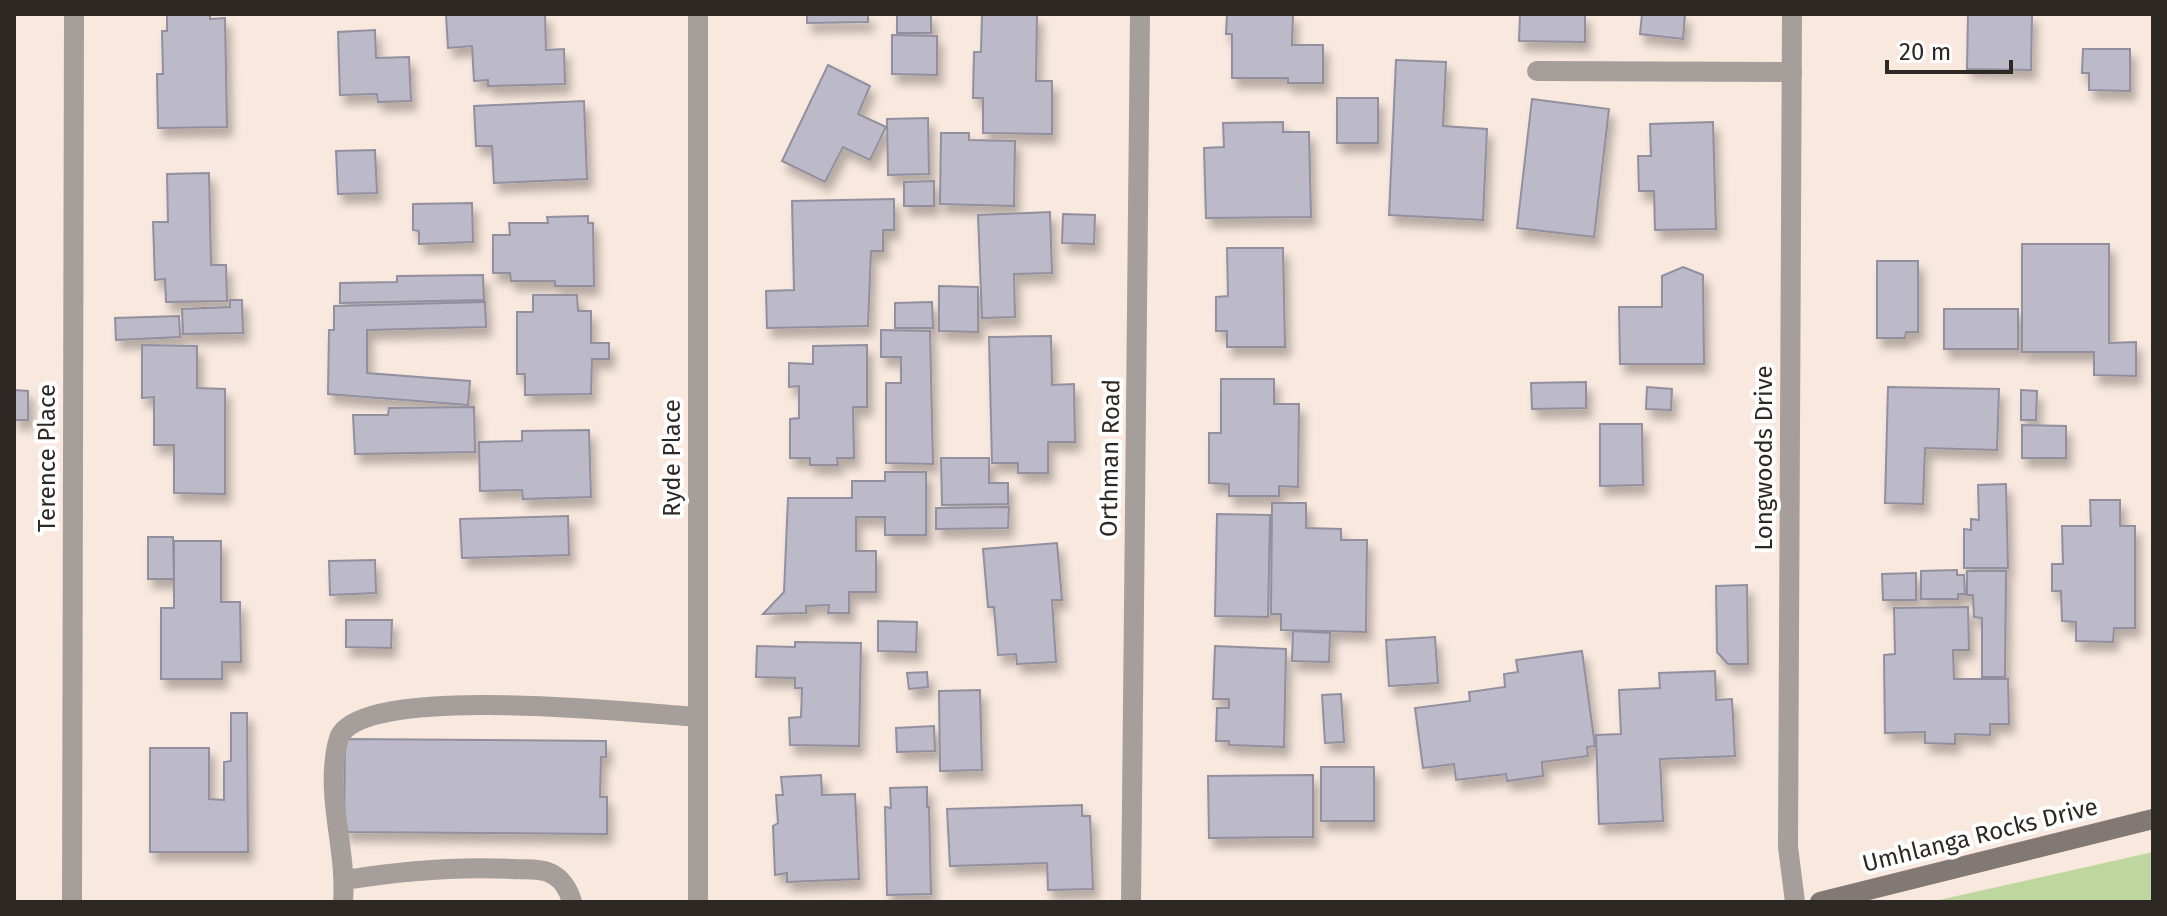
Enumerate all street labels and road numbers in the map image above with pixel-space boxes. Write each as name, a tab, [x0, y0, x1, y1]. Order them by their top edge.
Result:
street label: Longwoods Drive	[1750, 365, 1778, 551]
street label: Orthman Road	[1095, 379, 1125, 537]
street label: Terence Place	[33, 384, 61, 532]
street label: Ryde Place	[658, 399, 686, 517]
street label: Umhlanga Rocks Drive	[1859, 792, 2101, 878]

